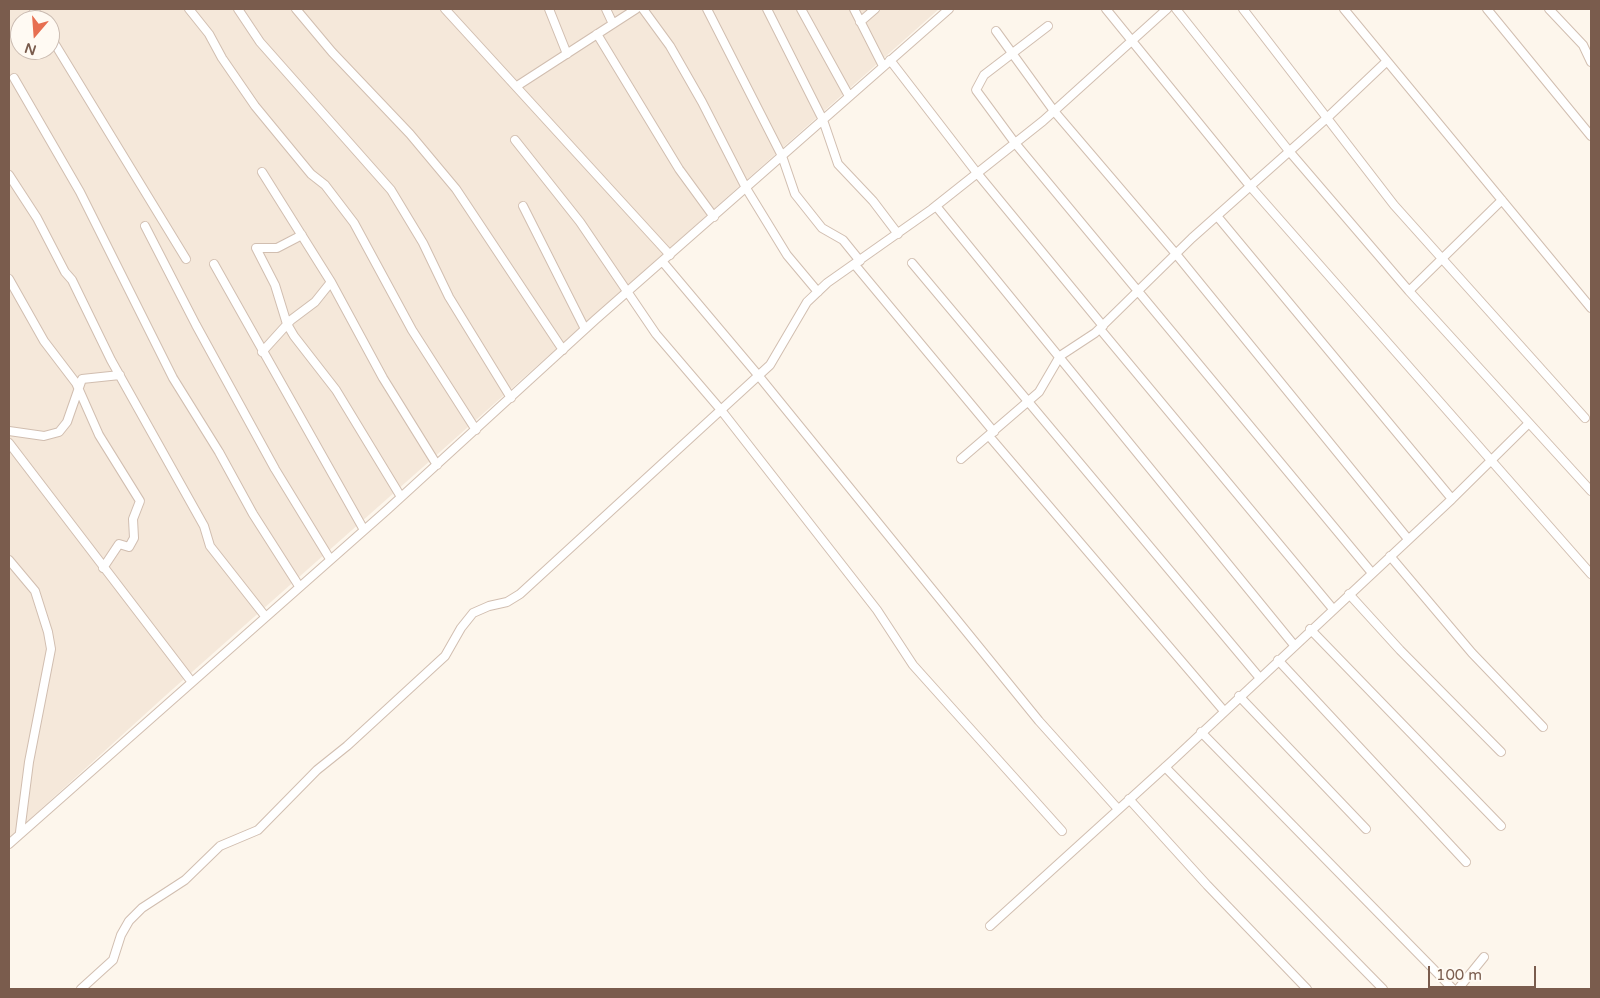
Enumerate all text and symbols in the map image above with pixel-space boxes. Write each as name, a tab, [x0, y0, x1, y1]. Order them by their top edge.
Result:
north arrow	[10, 10, 60, 60]
text: N	[23, 39, 38, 59]
scale bar	[1430, 956, 1538, 988]
text: 100 m	[1436, 966, 1482, 984]

